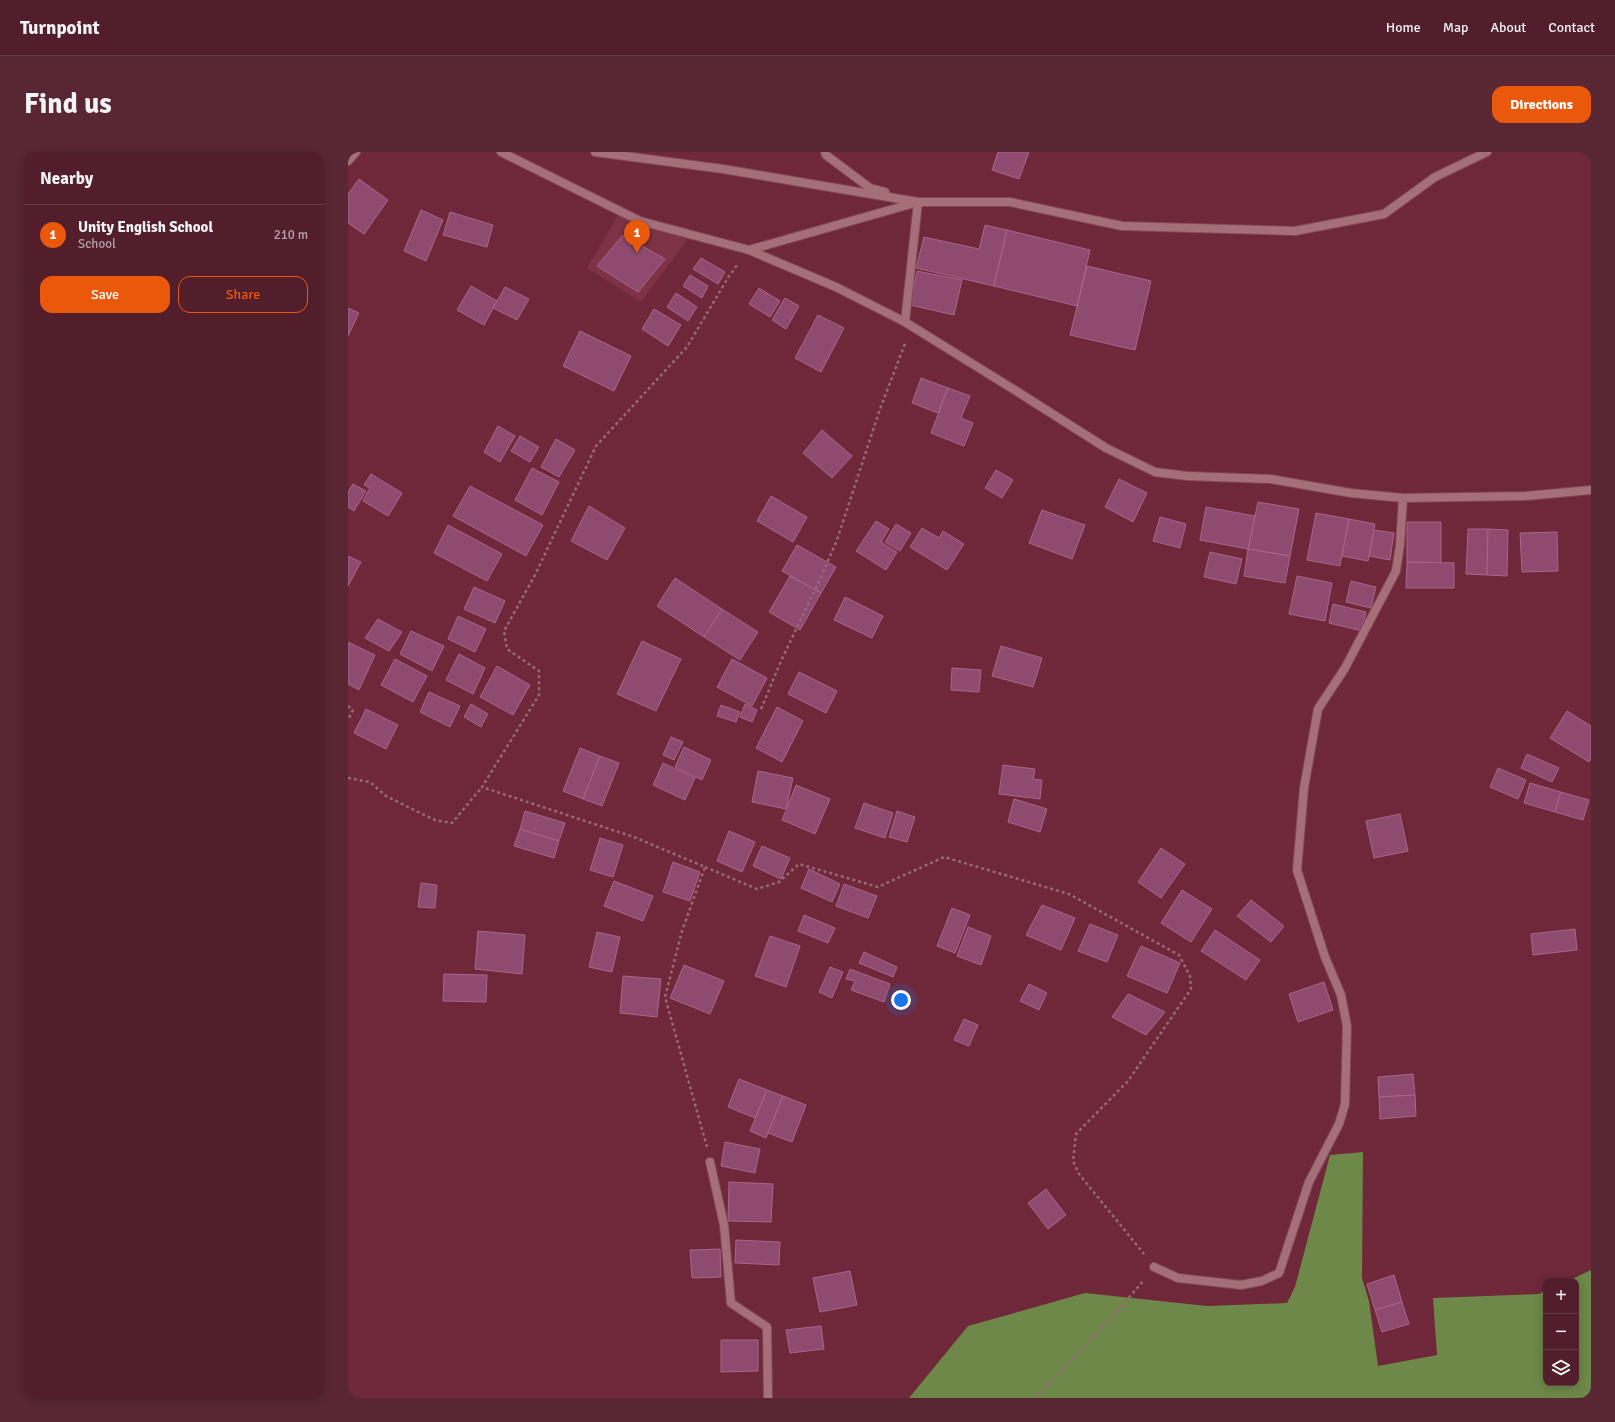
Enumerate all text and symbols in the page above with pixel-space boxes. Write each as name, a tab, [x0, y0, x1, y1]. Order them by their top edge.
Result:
text: Turnpoint	[20, 16, 100, 40]
text: Home	[1386, 19, 1421, 36]
text: Map	[1443, 19, 1468, 36]
text: About	[1490, 19, 1526, 36]
text: Contact	[1548, 19, 1595, 36]
button: Directions	[1492, 86, 1591, 123]
text: Find us	[24, 87, 112, 121]
text: Nearby	[40, 168, 93, 189]
text: Unity English School	[78, 218, 213, 236]
pin: 1	[624, 220, 650, 253]
text: 1	[49, 227, 57, 243]
text: 210 m	[274, 227, 308, 243]
text: School	[78, 236, 116, 252]
button: Save	[40, 276, 170, 313]
button: Share	[178, 276, 308, 313]
your location	[891, 990, 911, 1010]
map controls	[1543, 1278, 1579, 1386]
button: +	[1543, 1278, 1579, 1314]
button: −	[1543, 1314, 1579, 1350]
button: layers	[1543, 1350, 1579, 1386]

